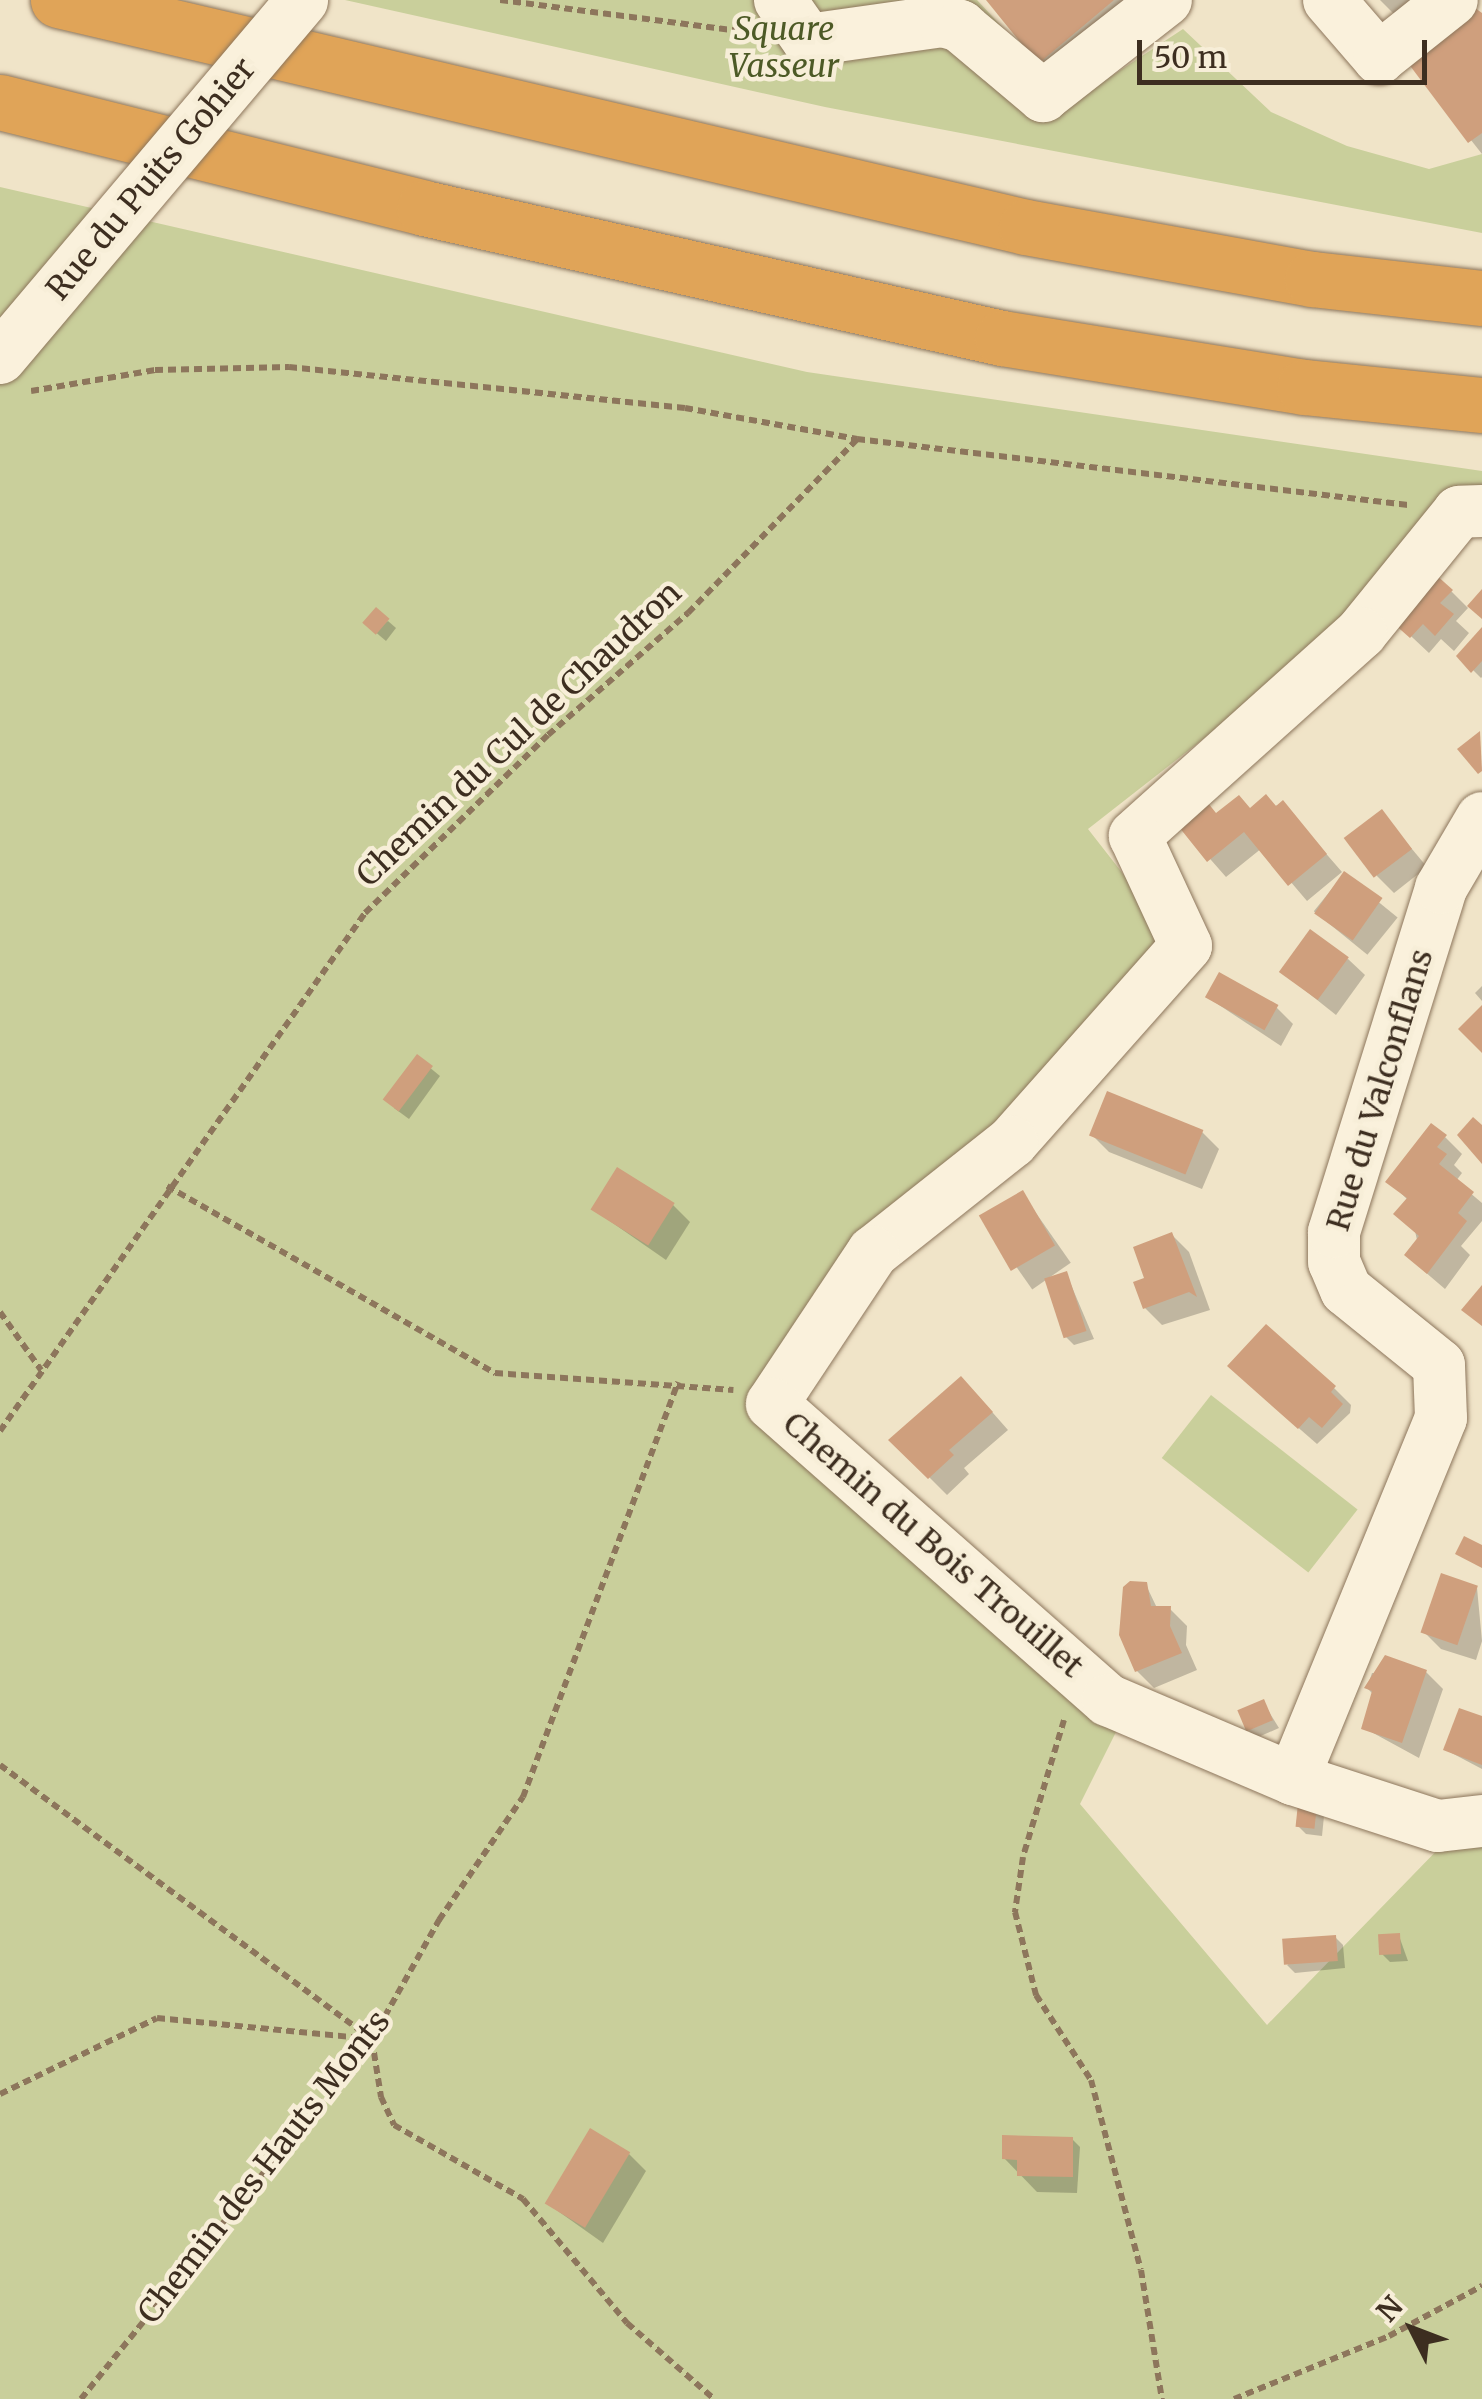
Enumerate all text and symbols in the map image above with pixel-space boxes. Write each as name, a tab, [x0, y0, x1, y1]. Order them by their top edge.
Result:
park label: Square Vasseur	[729, 11, 839, 86]
scale bar	[1142, 20, 1432, 82]
text: 50 m	[1154, 38, 1227, 76]
street label: Rue du Puits Gohier	[39, 50, 263, 308]
street label: Chemin du Cul de Chaudron	[349, 573, 689, 895]
street label: Rue du Valconflans	[1319, 945, 1441, 1235]
street label: Chemin du Bois Trouillet	[775, 1404, 1091, 1686]
street label: Chemin des Hauts Monts	[130, 2003, 398, 2331]
north arrow	[1362, 2279, 1462, 2379]
text: N	[1369, 2289, 1410, 2329]

